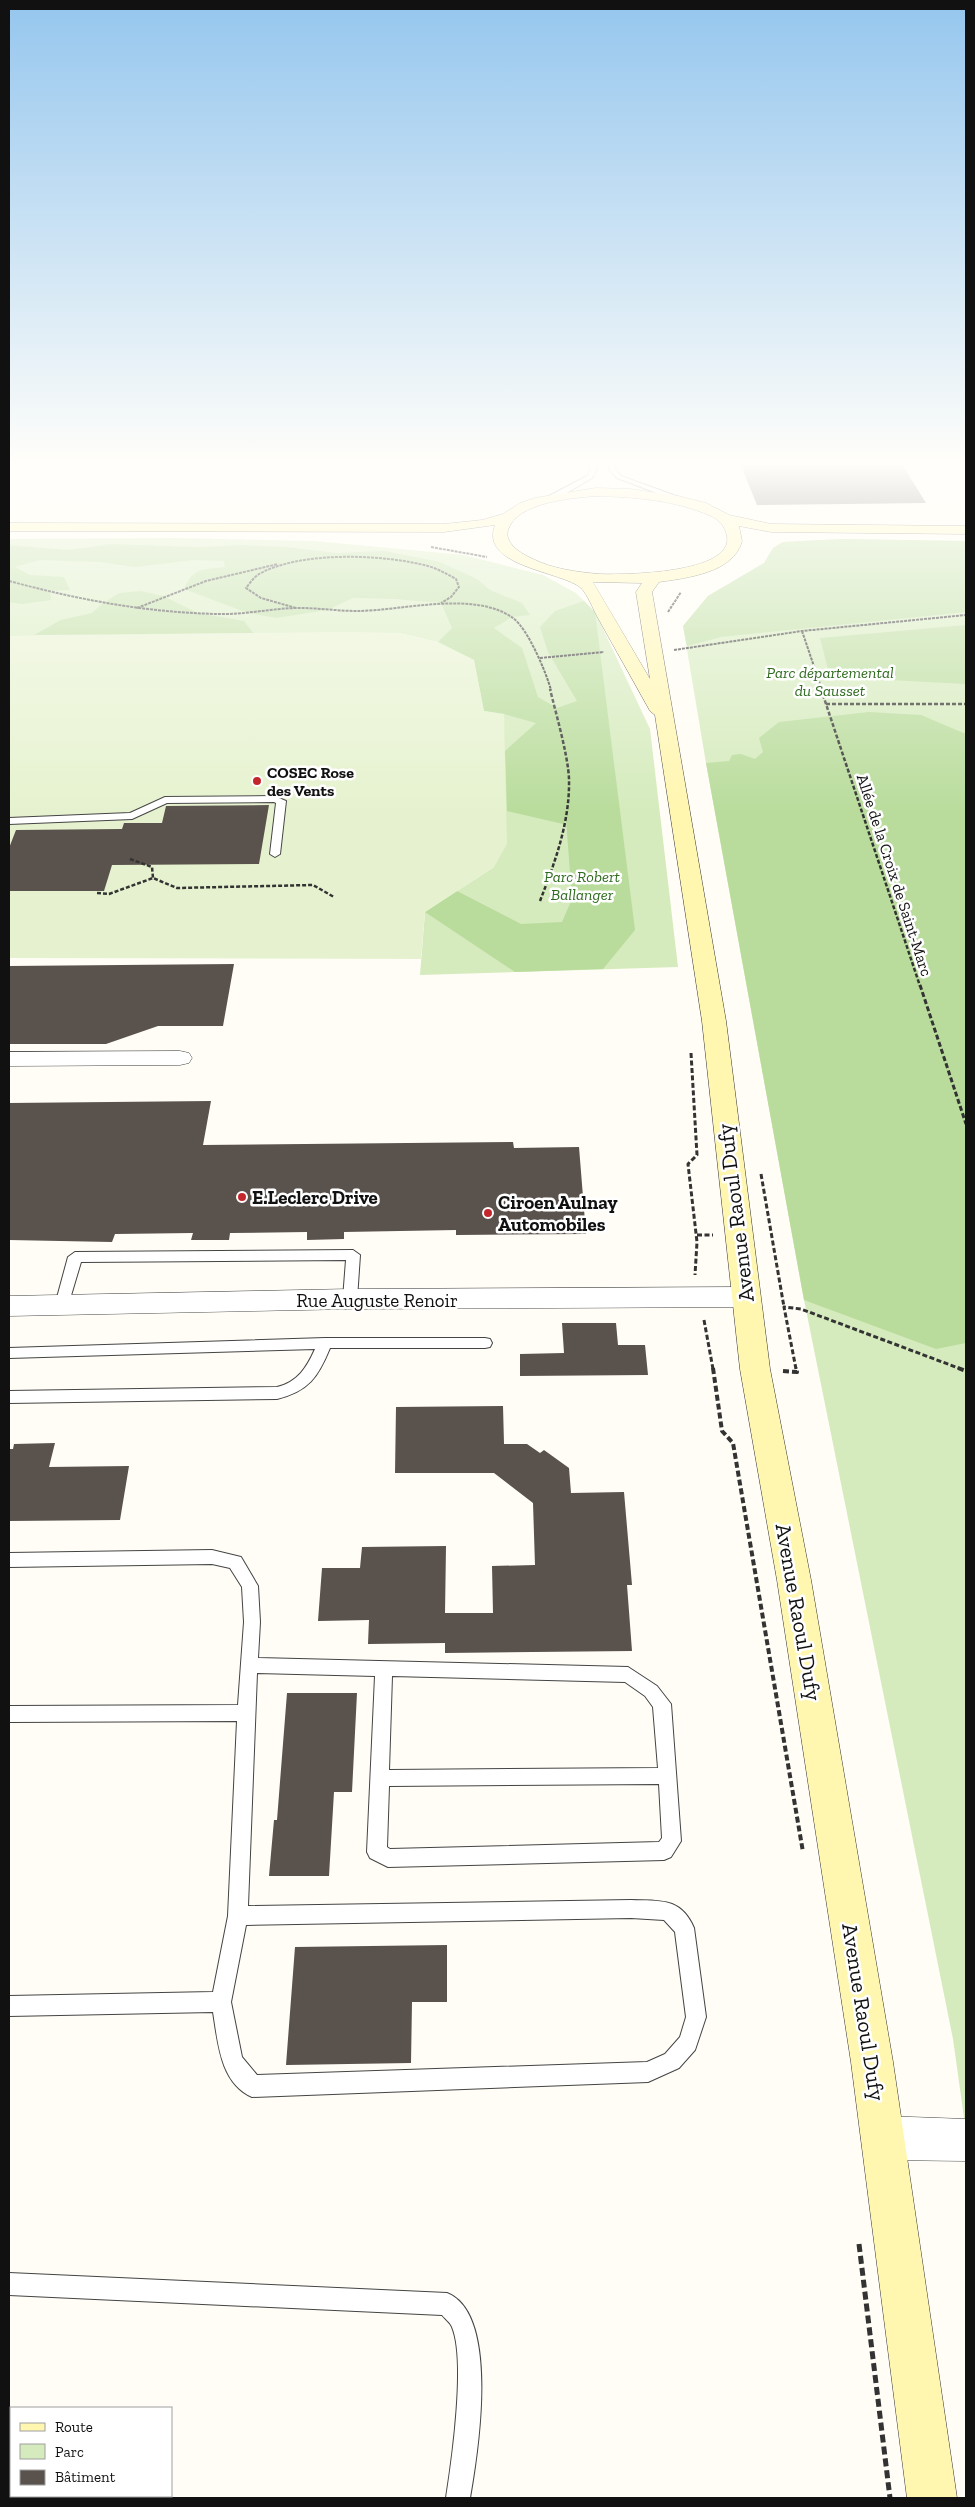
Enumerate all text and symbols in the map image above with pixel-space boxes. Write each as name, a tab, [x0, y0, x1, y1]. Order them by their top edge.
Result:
park label: Parc départemental du Sausset	[766, 663, 894, 700]
place label: COSEC Rose des Vents	[267, 763, 354, 800]
street label: Allée de la Croix de Saint-Marc	[853, 772, 936, 979]
marker: COSEC Rose des Vents	[251, 775, 263, 787]
park label: Parc Robert Ballanger	[544, 867, 620, 904]
street label: Avenue Raoul Dufy	[711, 1121, 760, 1304]
place label: E.Leclerc Drive	[252, 1186, 378, 1209]
marker: E.Leclerc Drive	[236, 1191, 248, 1203]
place label: Ciroen Aulnay Automobiles	[498, 1191, 618, 1236]
marker: Ciroen Aulnay Automobiles	[482, 1207, 494, 1219]
street label: Rue Auguste Renoir	[296, 1289, 458, 1312]
street label: Avenue Raoul Dufy	[770, 1521, 828, 1704]
street label: Avenue Raoul Dufy	[836, 1921, 891, 2104]
legend	[10, 2407, 172, 2497]
text: Route	[55, 2418, 93, 2436]
text: Parc	[55, 2443, 84, 2461]
text: Bâtiment	[55, 2468, 116, 2486]

